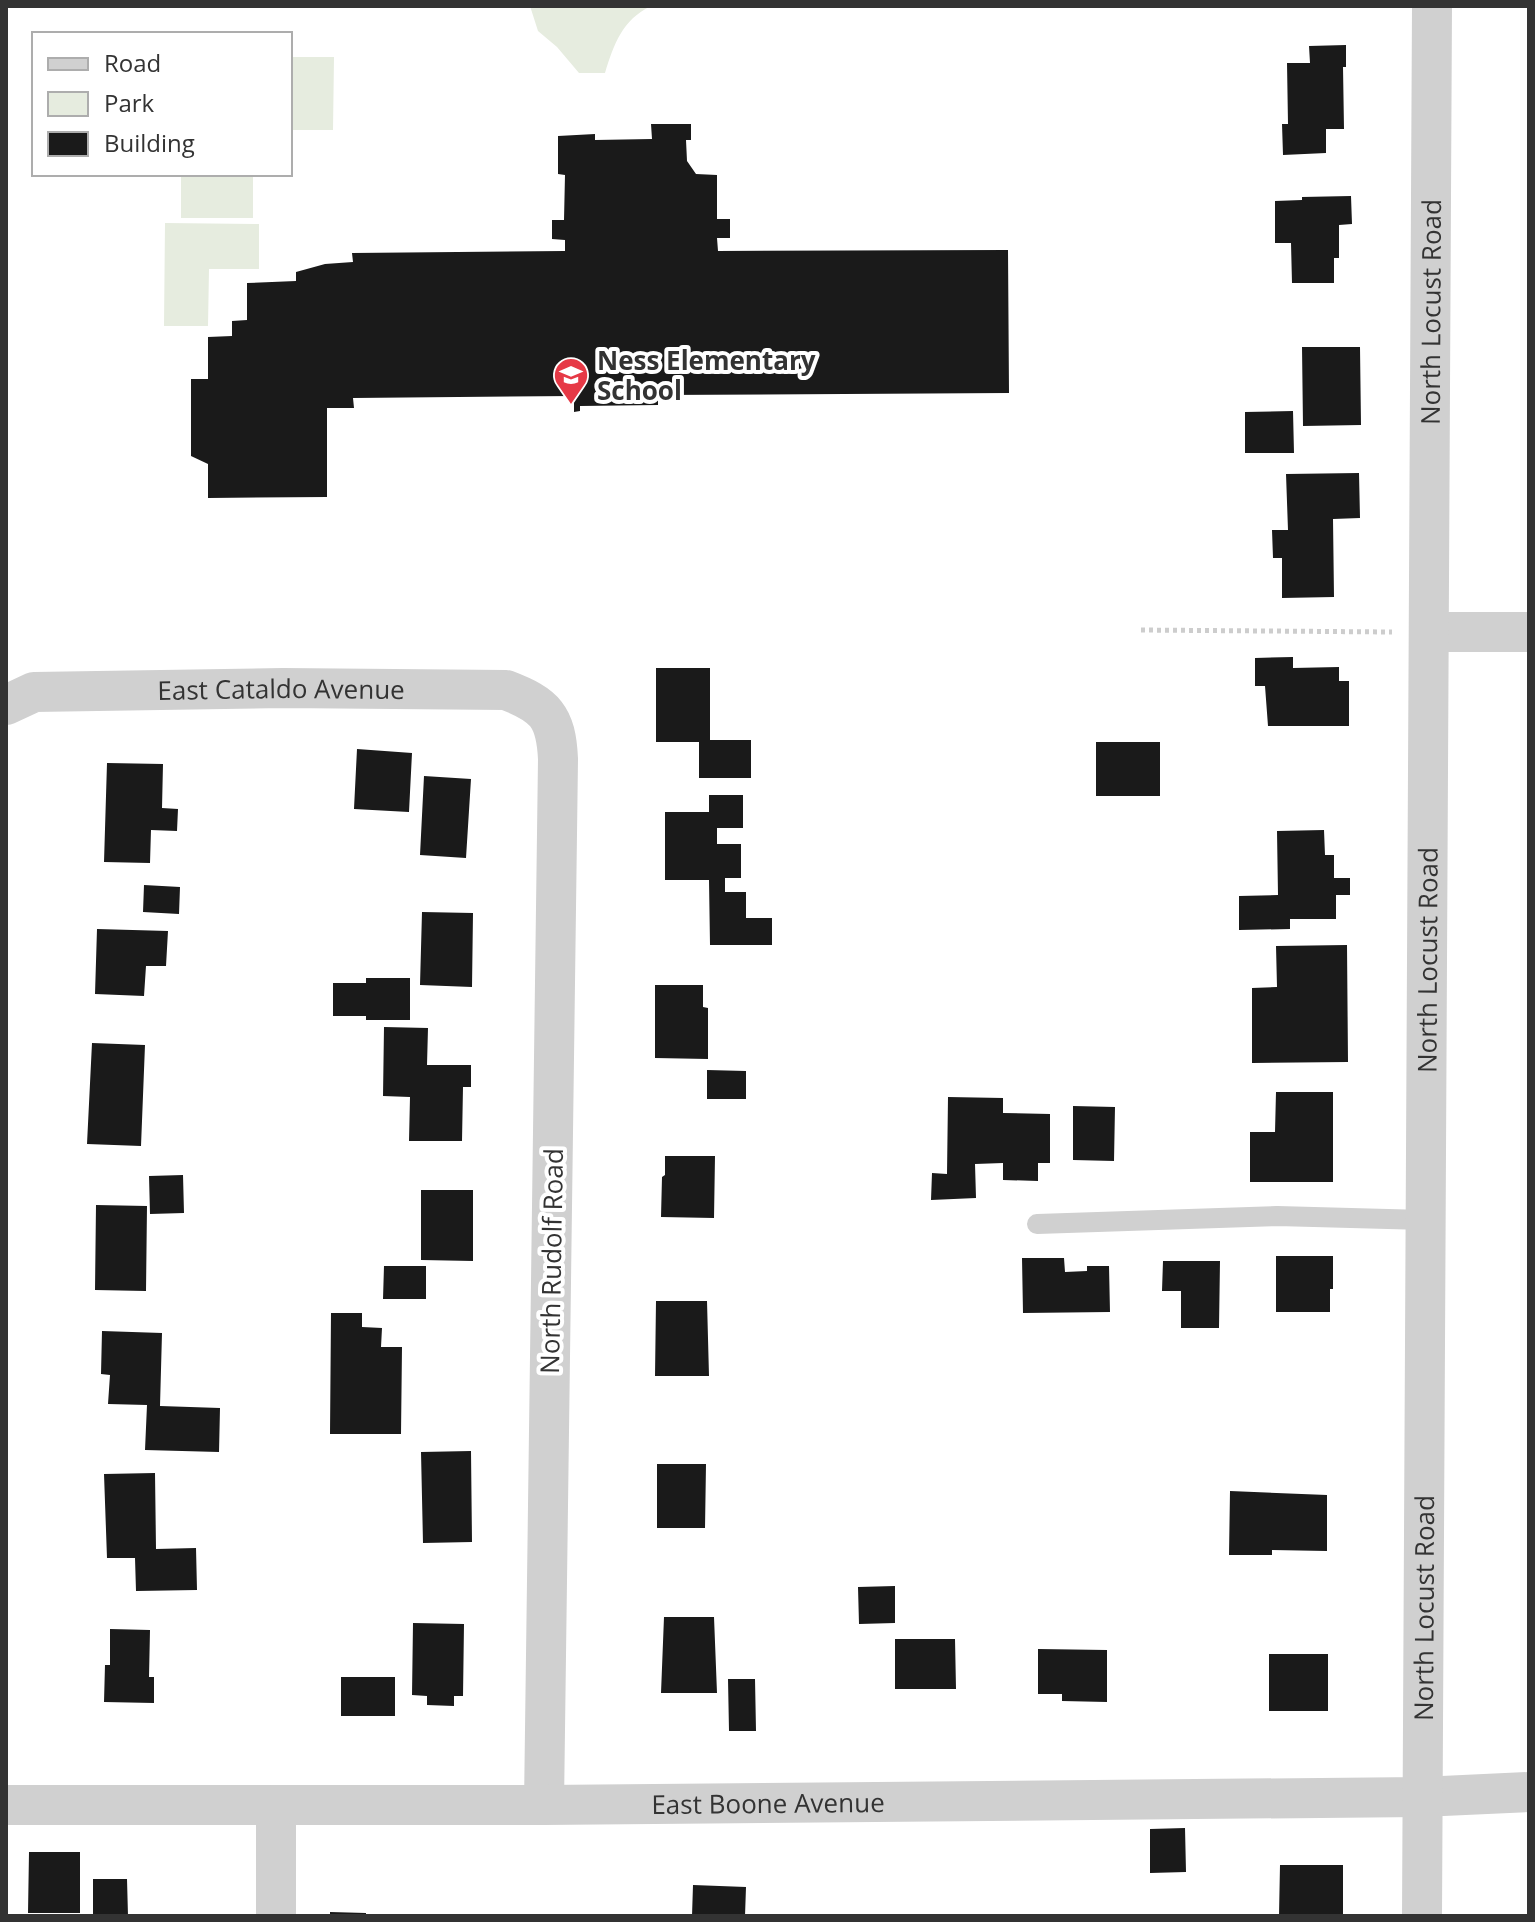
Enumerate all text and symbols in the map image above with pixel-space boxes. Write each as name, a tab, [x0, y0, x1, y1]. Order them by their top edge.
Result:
legend	[32, 32, 292, 176]
text: Road	[104, 46, 161, 79]
text: Park	[104, 86, 155, 119]
text: Building	[104, 126, 195, 159]
street label: North Locust Road	[1412, 199, 1449, 425]
place label: Ness Elementary School	[597, 342, 816, 408]
school or university icon: Ness Elementary School	[552, 356, 590, 406]
street label: East Cataldo Avenue	[157, 670, 405, 708]
street label: North Locust Road	[1408, 847, 1446, 1073]
street label: North Rudolf Road	[531, 1148, 571, 1374]
street label: North Locust Road	[1405, 1495, 1442, 1721]
street label: East Boone Avenue	[651, 1784, 885, 1822]

